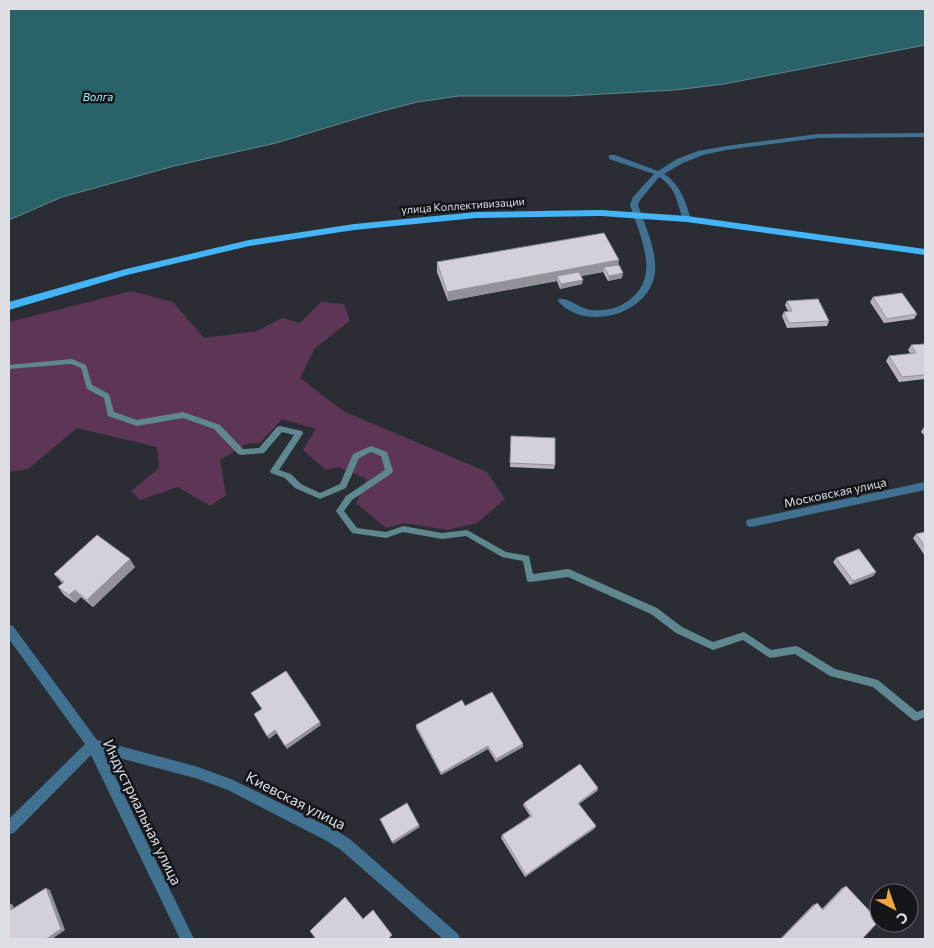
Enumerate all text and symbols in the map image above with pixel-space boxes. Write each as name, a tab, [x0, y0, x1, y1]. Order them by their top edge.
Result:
water label: Волга	[83, 90, 114, 103]
street label: улица Коллективизации	[401, 194, 525, 216]
street label: Московская улица	[783, 474, 887, 510]
street label: Индустриальная улица	[100, 736, 186, 888]
street label: Киевская улица	[243, 767, 349, 833]
north arrow	[869, 883, 919, 933]
text: С	[894, 909, 912, 928]

